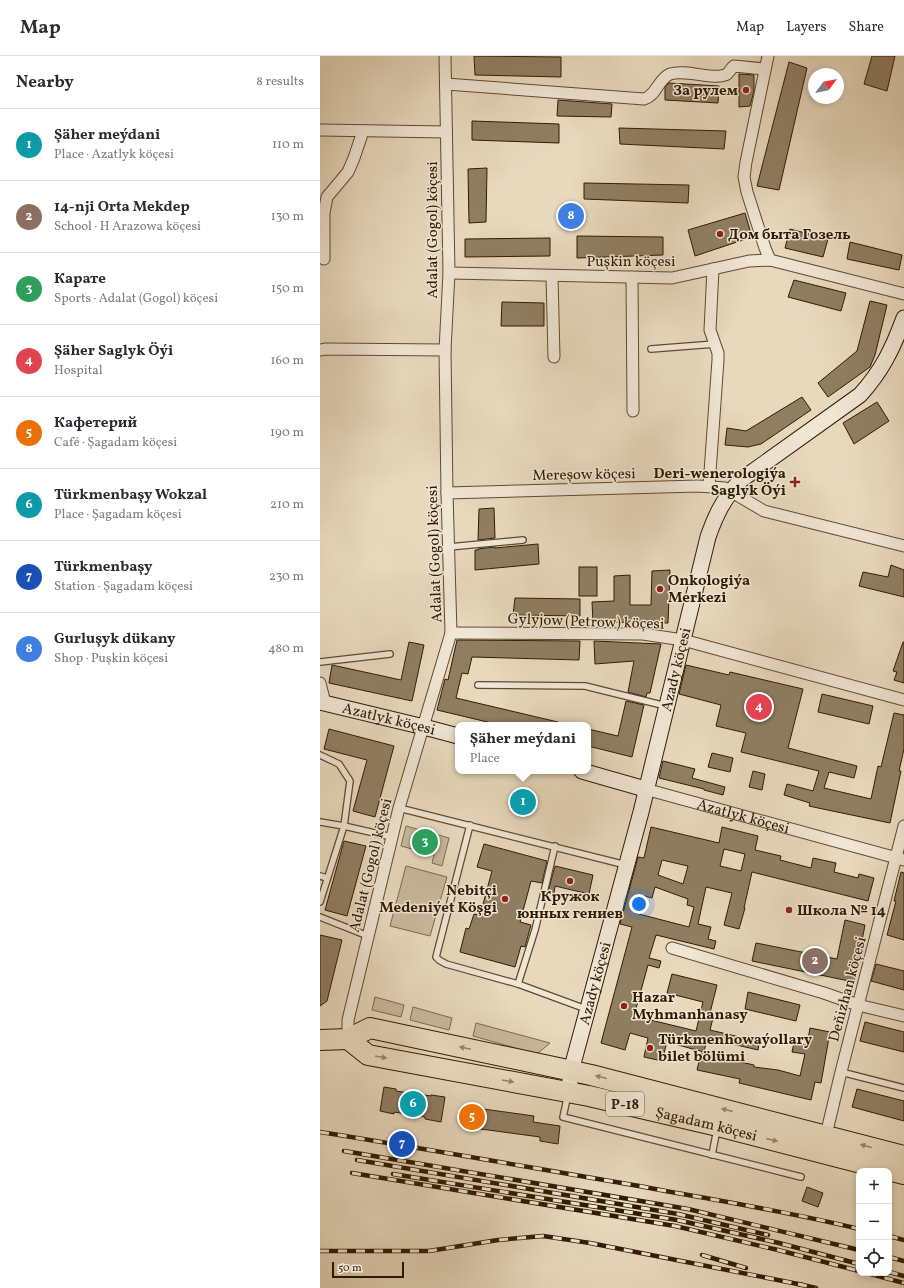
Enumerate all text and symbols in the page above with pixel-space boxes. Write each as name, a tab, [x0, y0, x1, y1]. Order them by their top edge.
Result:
text: Map	[20, 15, 61, 41]
text: Map	[736, 18, 764, 37]
text: Layers	[786, 18, 826, 37]
text: Share	[848, 18, 884, 37]
north arrow	[808, 68, 844, 104]
text: Nearby	[16, 71, 74, 94]
text: 8 results	[256, 73, 304, 91]
place label: За рулем	[673, 81, 738, 102]
marker: За рулем	[741, 85, 751, 95]
text: Şäher meýdani	[54, 125, 160, 146]
text: 1	[26, 136, 32, 154]
text: 110 m	[272, 136, 304, 154]
text: Place · Azatlyk köçesi	[54, 146, 174, 164]
street label: Adalat (Gogol) köçesi	[423, 161, 444, 299]
text: 14-nji Orta Mekdep	[54, 197, 190, 218]
pin: 8	[558, 201, 584, 231]
text: 2	[26, 208, 32, 226]
text: 130 m	[271, 208, 304, 226]
text: School · H Arazowa köçesi	[54, 218, 201, 236]
place label: Дом быта Гозель	[728, 225, 851, 246]
marker: Дом быта Гозель	[715, 229, 725, 239]
street label: Puşkin köçesi	[587, 252, 675, 273]
text: Карате	[54, 269, 106, 290]
text: 3	[26, 280, 32, 298]
text: 150 m	[271, 280, 304, 298]
text: Sports · Adalat (Gogol) köçesi	[54, 290, 218, 308]
text: Şäher Saglyk Öýi	[54, 341, 173, 362]
text: 4	[25, 352, 33, 370]
text: 160 m	[270, 352, 304, 370]
text: Hospital	[54, 362, 103, 380]
text: Кафетерий	[54, 413, 137, 434]
text: 5	[26, 424, 32, 442]
text: 190 m	[270, 424, 304, 442]
text: Café · Şagadam köçesi	[54, 434, 177, 452]
street label: Mereşow köçesi	[532, 464, 636, 487]
place label: Deri-wenerologiýa Saglyk Öýi	[653, 464, 786, 502]
marker: Deri-wenerologiýa Saglyk Öýi	[789, 476, 801, 488]
text: Türkmenbaşy Wokzal	[54, 485, 207, 506]
street label: Adalat (Gogol) köçesi	[423, 485, 448, 623]
text: 6	[25, 496, 33, 514]
text: 210 m	[270, 496, 304, 514]
text: Place · Şagadam köçesi	[54, 506, 182, 524]
text: Türkmenbaşy	[54, 557, 152, 578]
text: 7	[26, 568, 32, 586]
text: 230 m	[269, 568, 304, 586]
place label: Onkologiýa Merkezi	[668, 571, 750, 609]
text: Station · Şagadam köçesi	[54, 578, 193, 596]
marker: Onkologiýa Merkezi	[655, 584, 665, 594]
street label: Gylyjow (Petrow) köçesi	[507, 609, 665, 636]
street label: Azady köçesi	[657, 626, 697, 714]
text: Gurluşyk dükany	[54, 629, 175, 650]
text: 8	[25, 640, 33, 658]
text: 480 m	[268, 640, 304, 658]
text: Shop · Puşkin köçesi	[54, 650, 168, 668]
pin: 4	[746, 692, 772, 722]
street label: Azatlyk köçesi	[340, 699, 438, 742]
popup	[455, 722, 591, 774]
text: Şäher meýdani	[470, 729, 576, 750]
text: Place	[470, 750, 500, 768]
pin: 1	[510, 787, 536, 817]
street label: Azatlyk köçesi	[694, 795, 792, 840]
street label: Adalat (Gogol) köçesi	[345, 796, 398, 935]
pin: 3	[412, 827, 438, 857]
marker: Кружок юнных гениев	[565, 876, 575, 886]
place label: Nebitçi Medeniýet Köşgi	[379, 881, 497, 919]
place label: Кружок юнных гениев	[517, 887, 623, 925]
marker: Nebitçi Medeniýet Köşgi	[500, 894, 510, 904]
your location	[629, 894, 649, 914]
place label: Школа № 14	[797, 901, 886, 922]
marker: Школа № 14	[784, 905, 794, 915]
street label: Deňizhan köçesi	[824, 934, 873, 1044]
street label: Azady köçesi	[575, 940, 617, 1028]
pin: 2	[802, 946, 828, 976]
place label: Hazar Myhmanhanasy	[632, 988, 748, 1026]
marker: Hazar Myhmanhanasy	[619, 1001, 629, 1011]
place label: Türkmenhowaýollary bilet bölümi	[658, 1030, 813, 1068]
marker: Türkmenhowaýollary bilet bölümi	[645, 1043, 655, 1053]
one-way arrow	[459, 1045, 471, 1051]
one-way arrow	[374, 1055, 387, 1061]
one-way arrow	[595, 1074, 607, 1080]
one-way arrow	[502, 1078, 515, 1084]
pin: 6	[400, 1089, 426, 1119]
road number: P-18	[606, 1092, 644, 1116]
pin: 5	[459, 1102, 485, 1132]
street label: Şagadam köçesi	[653, 1103, 759, 1148]
one-way arrow	[721, 1107, 733, 1113]
pin: 7	[389, 1129, 415, 1159]
one-way arrow	[766, 1137, 778, 1143]
one-way arrow	[860, 1143, 872, 1149]
map controls	[856, 1168, 892, 1276]
button: +	[856, 1168, 892, 1204]
button: −	[856, 1204, 892, 1240]
button: locate	[856, 1240, 892, 1276]
scale bar	[332, 1260, 404, 1279]
text: 50 m	[338, 1261, 362, 1276]

